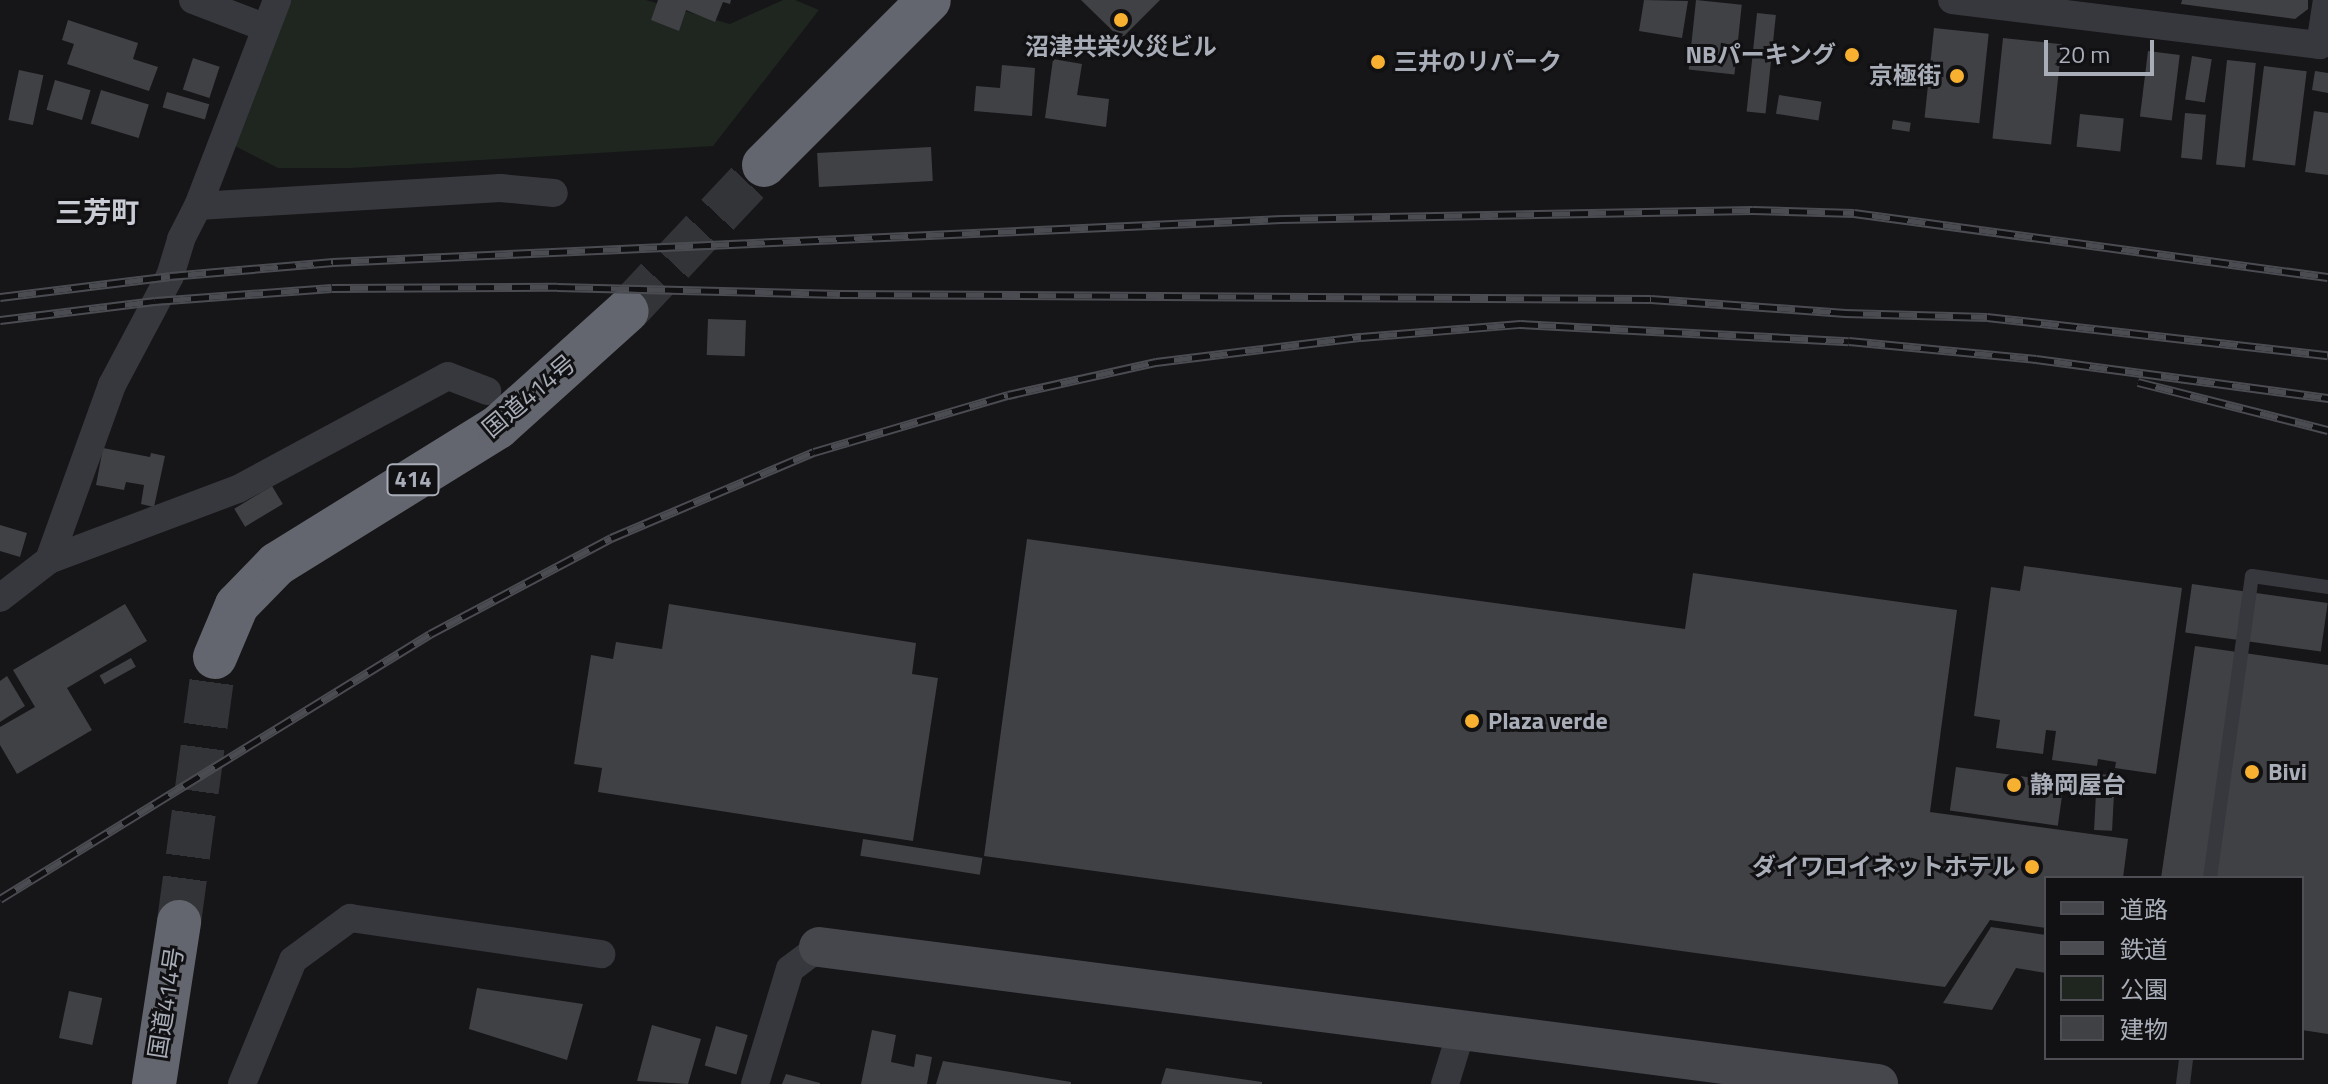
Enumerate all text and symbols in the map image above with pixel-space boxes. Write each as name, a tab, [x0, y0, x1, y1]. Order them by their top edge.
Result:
marker: 沼津共栄火災ビル	[1112, 11, 1130, 29]
scale bar	[2048, 24, 2158, 74]
place label: 沼津共栄火災ビル	[1025, 33, 1217, 61]
text: 20 m	[2058, 36, 2110, 72]
place label: NBパーキング	[1685, 41, 1836, 69]
marker: NBパーキング	[1843, 46, 1861, 64]
place label: 三井のリパーク	[1394, 48, 1562, 76]
marker: 三井のリパーク	[1369, 53, 1387, 71]
place label: 京極街	[1869, 62, 1941, 90]
marker: 京極街	[1948, 67, 1966, 85]
district label: 三芳町	[55, 195, 139, 229]
street label: 国道414号	[477, 349, 581, 443]
road number: 414	[385, 462, 441, 498]
place label: Plaza verde	[1488, 707, 1608, 735]
marker: Plaza verde	[1463, 712, 1481, 730]
place label: Bivi	[2268, 758, 2307, 786]
marker: Bivi	[2243, 763, 2261, 781]
place label: 静岡屋台	[2030, 771, 2126, 799]
marker: 静岡屋台	[2005, 776, 2023, 794]
place label: ダイワロイネットホテル	[1752, 853, 2016, 881]
marker: ダイワロイネットホテル	[2023, 858, 2041, 876]
legend	[2044, 876, 2304, 1060]
text: 道路	[2120, 891, 2168, 927]
text: 鉄道	[2120, 931, 2168, 967]
street label: 国道414号	[143, 945, 189, 1061]
text: 公園	[2120, 971, 2168, 1007]
text: 建物	[2120, 1011, 2168, 1047]

